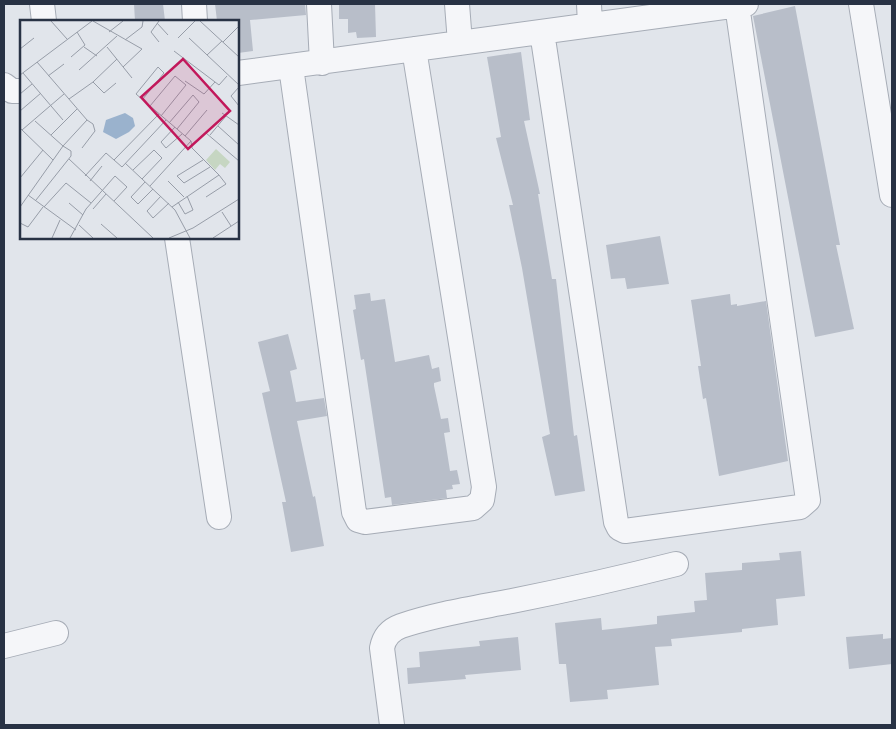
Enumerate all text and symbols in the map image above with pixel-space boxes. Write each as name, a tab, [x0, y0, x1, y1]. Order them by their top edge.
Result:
inset map	[20, 20, 239, 239]

